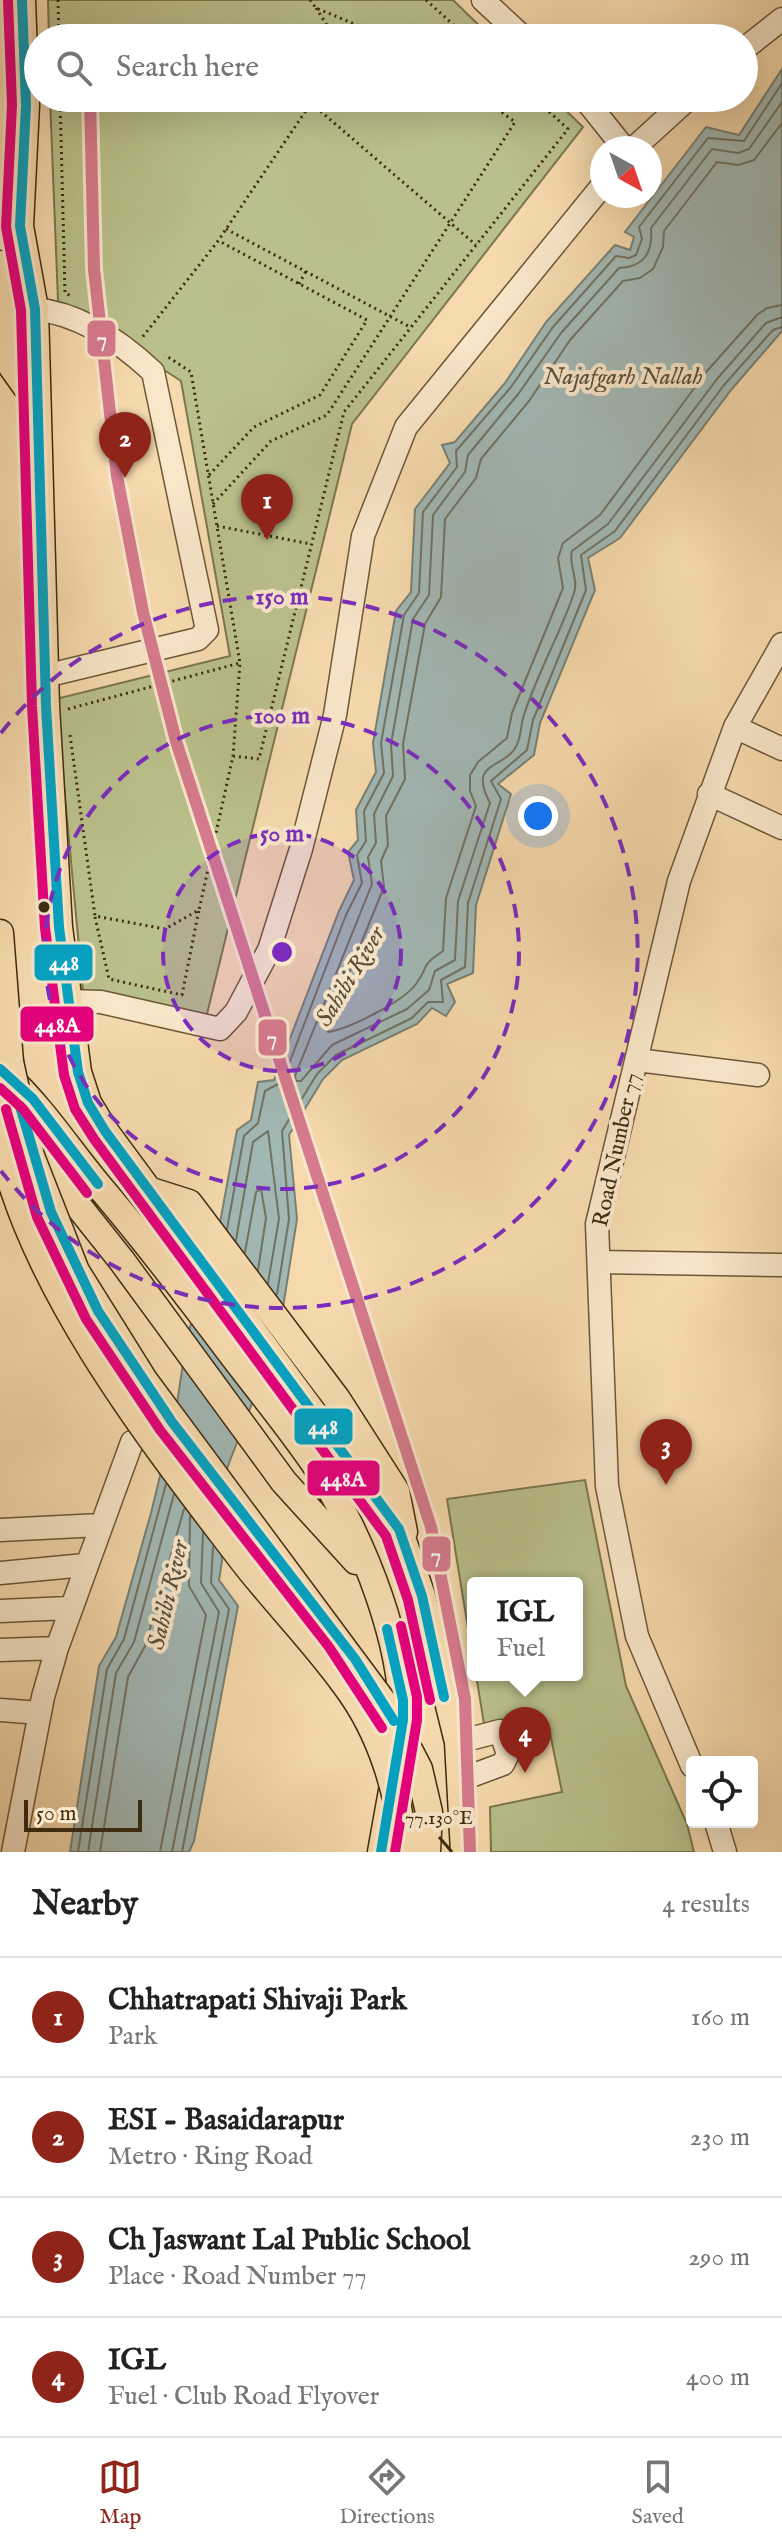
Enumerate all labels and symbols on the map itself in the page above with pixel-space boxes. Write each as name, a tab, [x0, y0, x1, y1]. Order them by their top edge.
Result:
north arrow	[590, 136, 662, 208]
line badge: 7	[86, 319, 117, 358]
text: 7	[97, 326, 107, 354]
water label: Najafgarh Nallah	[543, 362, 703, 393]
pin: 2	[99, 412, 151, 478]
pin: 1	[241, 474, 293, 540]
text: 150 m	[255, 582, 309, 613]
text: 100 m	[254, 701, 311, 732]
your location	[518, 796, 558, 836]
text: 50 m	[260, 819, 305, 850]
unlabelled marker	[36, 899, 52, 915]
water label: Sahibi River	[309, 920, 394, 1033]
centre of rings	[268, 938, 296, 966]
line badge: 448	[33, 943, 94, 982]
text: 448	[49, 950, 79, 978]
line badge: 448A	[19, 1005, 95, 1043]
text: 448A	[34, 1012, 81, 1040]
line badge: 7	[257, 1018, 288, 1057]
text: 7	[267, 1025, 277, 1053]
street label: Road Number 77	[587, 1070, 647, 1230]
line badge: 448	[293, 1407, 354, 1446]
text: 448	[308, 1414, 338, 1442]
pin: 3	[640, 1419, 692, 1485]
line badge: 448A	[306, 1459, 381, 1497]
text: 448A	[320, 1466, 367, 1494]
water label: Sahibi River	[141, 1535, 197, 1653]
line badge: 7	[421, 1535, 452, 1573]
text: 7	[431, 1542, 441, 1570]
pin: 4	[499, 1707, 551, 1773]
scale bar	[24, 1796, 142, 1832]
text: 77.130°E	[405, 1806, 473, 1831]

